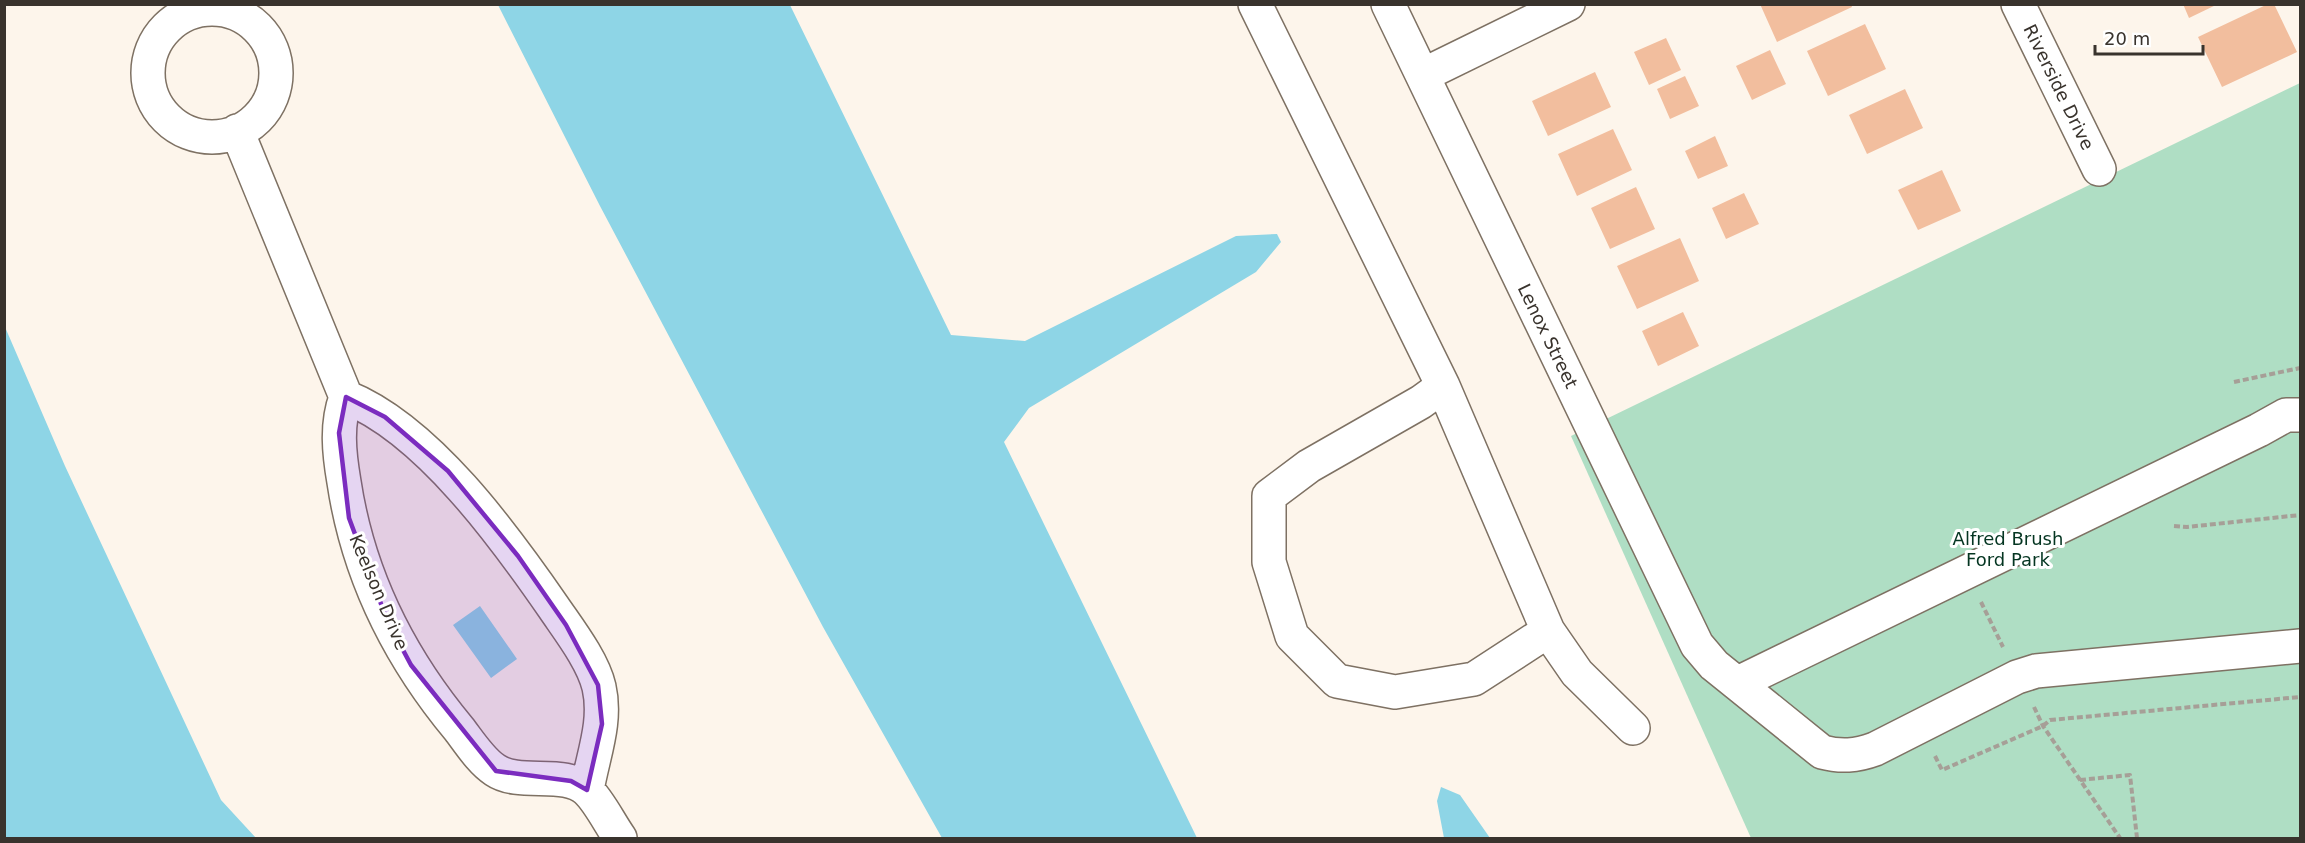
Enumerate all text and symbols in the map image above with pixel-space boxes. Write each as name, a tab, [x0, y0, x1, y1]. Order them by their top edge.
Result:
scale bar	[2095, 18, 2203, 56]
street label: Riverside Drive	[2019, 21, 2099, 153]
text: 20 m	[2104, 28, 2150, 49]
street label: Lenox Street	[1514, 280, 1582, 392]
park label: Alfred Brush Ford Park	[1953, 528, 2063, 570]
street label: Keelson Drive	[345, 531, 413, 653]

